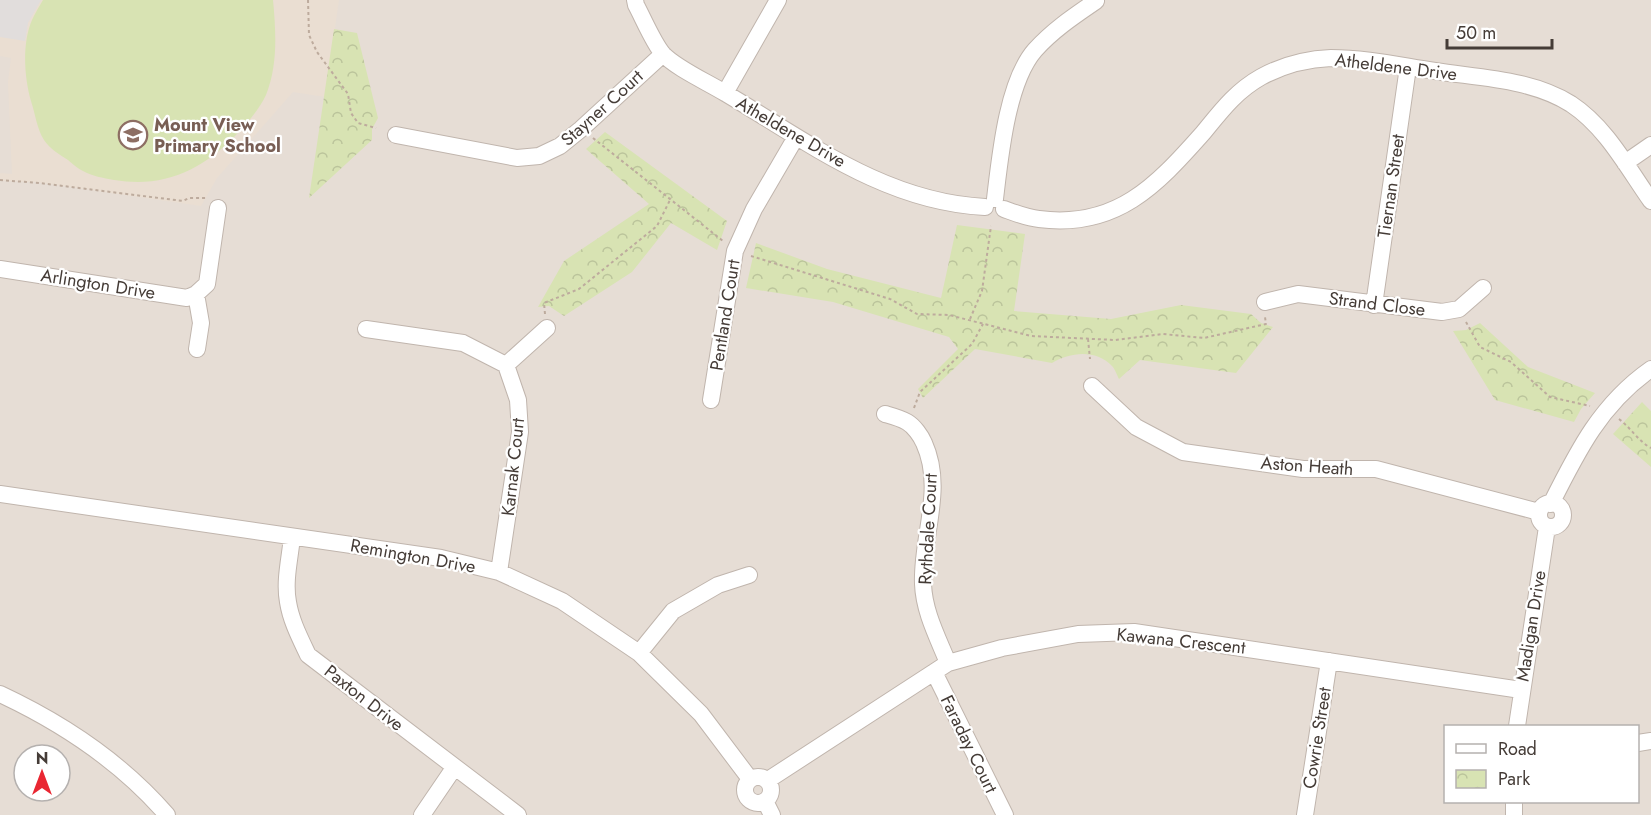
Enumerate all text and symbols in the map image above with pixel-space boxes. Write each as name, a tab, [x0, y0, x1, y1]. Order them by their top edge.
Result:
scale bar	[1447, 12, 1552, 50]
text: 50 m	[1456, 20, 1496, 46]
street label: Atheldene Drive	[1334, 47, 1458, 87]
street label: Stayner Court	[555, 63, 649, 152]
street label: Atheldene Drive	[731, 90, 851, 174]
place label: Mount View Primary School	[154, 112, 281, 159]
school or university icon: Mount View Primary School	[117, 119, 149, 151]
street label: Tiernan Street	[1371, 132, 1411, 240]
street label: Pentland Court	[703, 257, 747, 373]
street label: Arlington Drive	[39, 262, 157, 306]
street label: Strand Close	[1327, 285, 1427, 323]
street label: Karnak Court	[495, 416, 531, 517]
street label: Aston Heath	[1260, 450, 1354, 482]
street label: Rythdale Court	[912, 472, 944, 585]
street label: Remington Drive	[348, 532, 478, 580]
street label: Madigan Drive	[1509, 569, 1553, 683]
street label: Kawana Crescent	[1115, 621, 1247, 661]
street label: Paxton Drive	[319, 659, 409, 737]
street label: Cowrie Street	[1296, 685, 1338, 791]
street label: Faraday Court	[934, 691, 1004, 798]
legend	[1444, 725, 1639, 803]
text: Road	[1498, 736, 1537, 762]
north arrow	[12, 743, 72, 803]
text: N	[36, 747, 48, 770]
text: Park	[1498, 766, 1530, 792]

